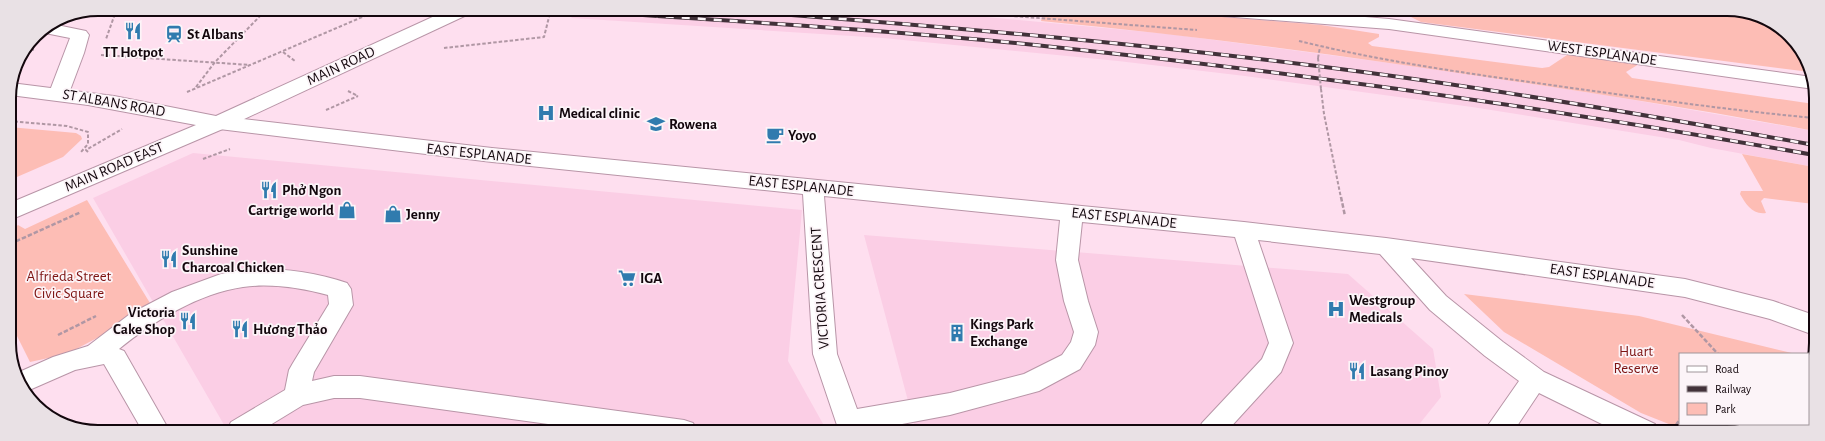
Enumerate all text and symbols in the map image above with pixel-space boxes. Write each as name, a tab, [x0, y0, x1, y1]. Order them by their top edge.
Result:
restaurant icon: TT Hotpot	[123, 21, 143, 41]
station icon: St Albans	[164, 24, 184, 44]
place label: St Albans	[187, 27, 244, 42]
street label: WEST ESPLANADE	[1546, 38, 1658, 68]
street label: MAIN ROAD	[305, 44, 378, 88]
place label: TT Hotpot	[103, 45, 163, 60]
street label: ST ALBANS ROAD	[62, 87, 167, 119]
hospital icon: Medical clinic	[536, 103, 556, 123]
place label: Medical clinic	[559, 106, 640, 121]
school or university icon: Rowena	[646, 114, 666, 134]
place label: Rowena	[669, 117, 717, 132]
cafe icon: Yoyo	[765, 125, 785, 145]
place label: Yoyo	[788, 128, 817, 143]
street label: MAIN ROAD EAST	[62, 139, 166, 195]
street label: EAST ESPLANADE	[426, 141, 532, 167]
street label: EAST ESPLANADE	[748, 173, 854, 199]
restaurant icon: Phở Ngon	[259, 180, 279, 200]
place label: Phở Ngon	[282, 183, 341, 198]
shop icon: Cartrige world	[337, 200, 357, 220]
place label: Cartrige world	[248, 203, 334, 218]
shop icon: Jenny	[383, 204, 403, 224]
street label: EAST ESPLANADE	[1071, 205, 1177, 231]
place label: Jenny	[406, 207, 440, 222]
street label: VICTORIA CRESCENT	[808, 226, 832, 350]
place label: Sunshine Charcoal Chicken	[182, 243, 284, 275]
restaurant icon: Sunshine Charcoal Chicken	[159, 249, 179, 269]
street label: EAST ESPLANADE	[1549, 261, 1655, 291]
supermarket icon: IGA	[617, 268, 637, 288]
park label: Alfrieda Street Civic Square	[27, 269, 112, 301]
place label: IGA	[640, 271, 662, 286]
place label: Westgroup Medicals	[1349, 293, 1416, 325]
hospital icon: Westgroup Medicals	[1326, 299, 1346, 319]
place label: Victoria Cake Shop	[113, 305, 175, 337]
restaurant icon: Victoria Cake Shop	[178, 311, 198, 331]
place label: Kings Park Exchange	[970, 317, 1034, 349]
restaurant icon: Hương Thảo	[230, 319, 250, 339]
place label: Hương Thảo	[253, 322, 327, 337]
building icon: Kings Park Exchange	[947, 323, 967, 343]
park label: Huart Reserve	[1613, 344, 1659, 376]
legend	[1679, 353, 1809, 425]
restaurant icon: Lasang Pinoy	[1347, 361, 1367, 381]
text: Road	[1715, 363, 1739, 375]
place label: Lasang Pinoy	[1370, 364, 1449, 379]
text: Railway	[1715, 383, 1751, 396]
text: Park	[1715, 403, 1736, 415]

